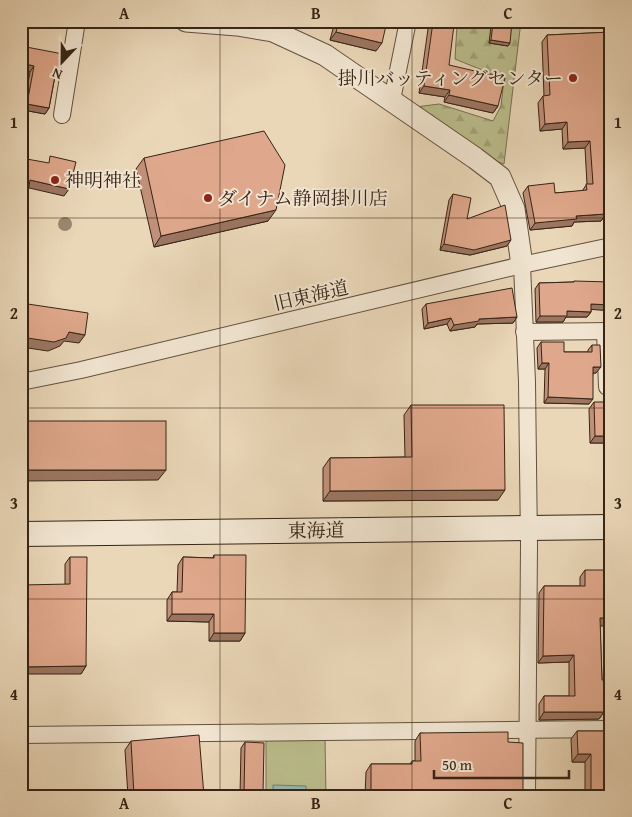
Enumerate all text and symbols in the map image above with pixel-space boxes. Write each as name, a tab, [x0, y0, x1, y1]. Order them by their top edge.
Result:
text: A	[119, 1, 130, 25]
text: B	[311, 1, 321, 25]
text: C	[503, 1, 513, 25]
north arrow	[38, 38, 88, 88]
text: N	[48, 63, 65, 85]
place label: 掛川バッティングセンター	[338, 64, 563, 92]
marker: 掛川バッティングセンター	[567, 72, 579, 84]
text: 1	[10, 110, 18, 134]
text: 1	[614, 110, 622, 134]
place label: 神明神社	[65, 166, 141, 194]
marker: 神明神社	[49, 174, 61, 186]
place label: ダイナム静岡掛川店	[218, 184, 388, 212]
marker: ダイナム静岡掛川店	[202, 192, 214, 204]
street label: 旧東海道	[271, 273, 351, 317]
text: 2	[10, 301, 18, 325]
text: 2	[614, 301, 622, 325]
text: 3	[10, 491, 18, 515]
text: 3	[614, 491, 622, 515]
street label: 東海道	[287, 516, 345, 544]
text: 4	[10, 682, 18, 706]
text: 4	[614, 682, 622, 706]
scale bar	[434, 747, 570, 779]
text: 50 m	[442, 754, 473, 775]
text: A	[119, 791, 130, 815]
text: B	[311, 791, 321, 815]
text: C	[503, 791, 513, 815]

